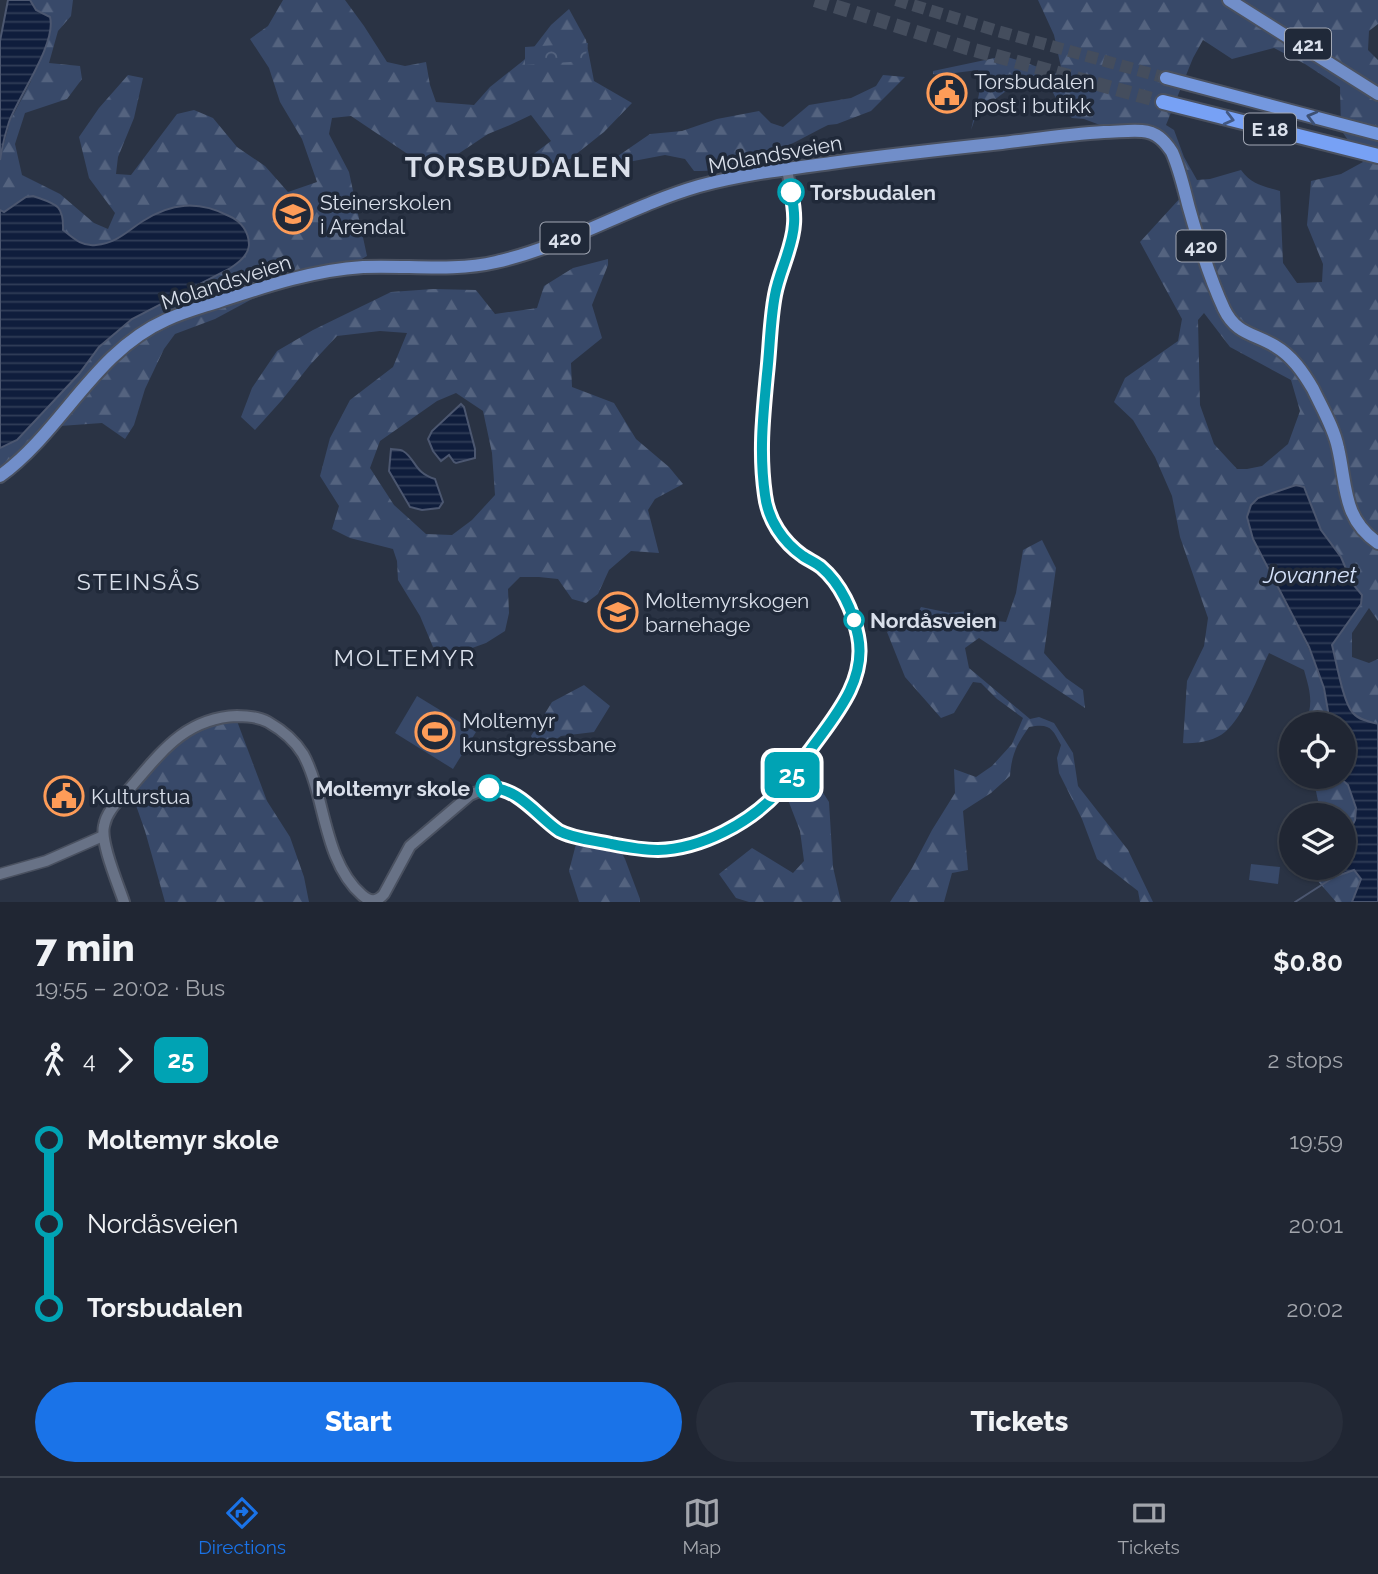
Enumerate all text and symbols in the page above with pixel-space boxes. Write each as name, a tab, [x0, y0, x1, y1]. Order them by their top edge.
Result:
road number: 421	[1285, 28, 1331, 60]
place label: Torsbudalen post i butikk	[974, 69, 1095, 118]
public building icon: Torsbudalen post i butikk	[926, 72, 968, 114]
one-way arrow	[1223, 111, 1235, 125]
one-way arrow	[1306, 111, 1318, 125]
road number: E 18	[1244, 113, 1296, 144]
street label: Molandsveien	[706, 130, 844, 178]
district label: TORSBUDALEN	[405, 151, 633, 184]
marker: Torsbudalen	[778, 179, 804, 205]
place label: Torsbudalen	[810, 180, 936, 205]
place label: Steinerskolen i Arendal	[320, 190, 452, 239]
school or university icon: Steinerskolen i Arendal	[272, 193, 314, 235]
road number: 420	[540, 222, 590, 254]
road number: 420	[1176, 230, 1226, 262]
street label: Molandsveien	[158, 249, 294, 315]
water label: Jovannet	[1262, 561, 1357, 588]
district label: STEINSÅS	[77, 568, 201, 595]
place label: Moltemyrskogen barnehage	[645, 588, 809, 637]
school or university icon: Moltemyrskogen barnehage	[597, 591, 639, 633]
place label: Nordåsveien	[870, 608, 997, 633]
marker: Nordåsveien	[844, 610, 864, 630]
district label: MOLTEMYR	[334, 644, 476, 671]
place label: Moltemyr kunstgressbane	[462, 708, 616, 757]
sports icon: Moltemyr kunstgressbane	[414, 711, 456, 753]
map controls	[1279, 712, 1356, 880]
button: locate	[1279, 712, 1356, 789]
line badge: 25	[760, 752, 824, 798]
text: 25	[779, 760, 805, 789]
public building icon: Kulturstua	[43, 775, 85, 817]
marker: Moltemyr skole	[476, 775, 502, 801]
place label: Moltemyr skole	[315, 776, 470, 801]
place label: Kulturstua	[91, 784, 190, 809]
button: layers	[1279, 803, 1356, 880]
text: 7 min	[35, 925, 135, 970]
text: $0.80	[1273, 947, 1343, 977]
text: 19:55 – 20:02 · Bus	[35, 974, 225, 1001]
icon: walk	[35, 1041, 73, 1079]
icon: forward	[106, 1041, 144, 1079]
text: 25	[168, 1045, 194, 1074]
text: 4	[83, 1046, 96, 1073]
text: 2 stops	[1268, 1046, 1343, 1073]
text: Moltemyr skole	[87, 1125, 279, 1155]
text: 19:59	[1289, 1127, 1343, 1154]
text: Nordåsveien	[87, 1209, 238, 1239]
text: 20:01	[1289, 1211, 1343, 1238]
text: Torsbudalen	[87, 1293, 243, 1323]
text: 20:02	[1287, 1295, 1343, 1322]
button: Start	[35, 1382, 682, 1462]
button: Tickets	[696, 1382, 1343, 1462]
tab: Directions	[198, 1494, 286, 1558]
tab: Map	[682, 1494, 721, 1558]
tab: Tickets	[1117, 1494, 1180, 1558]

